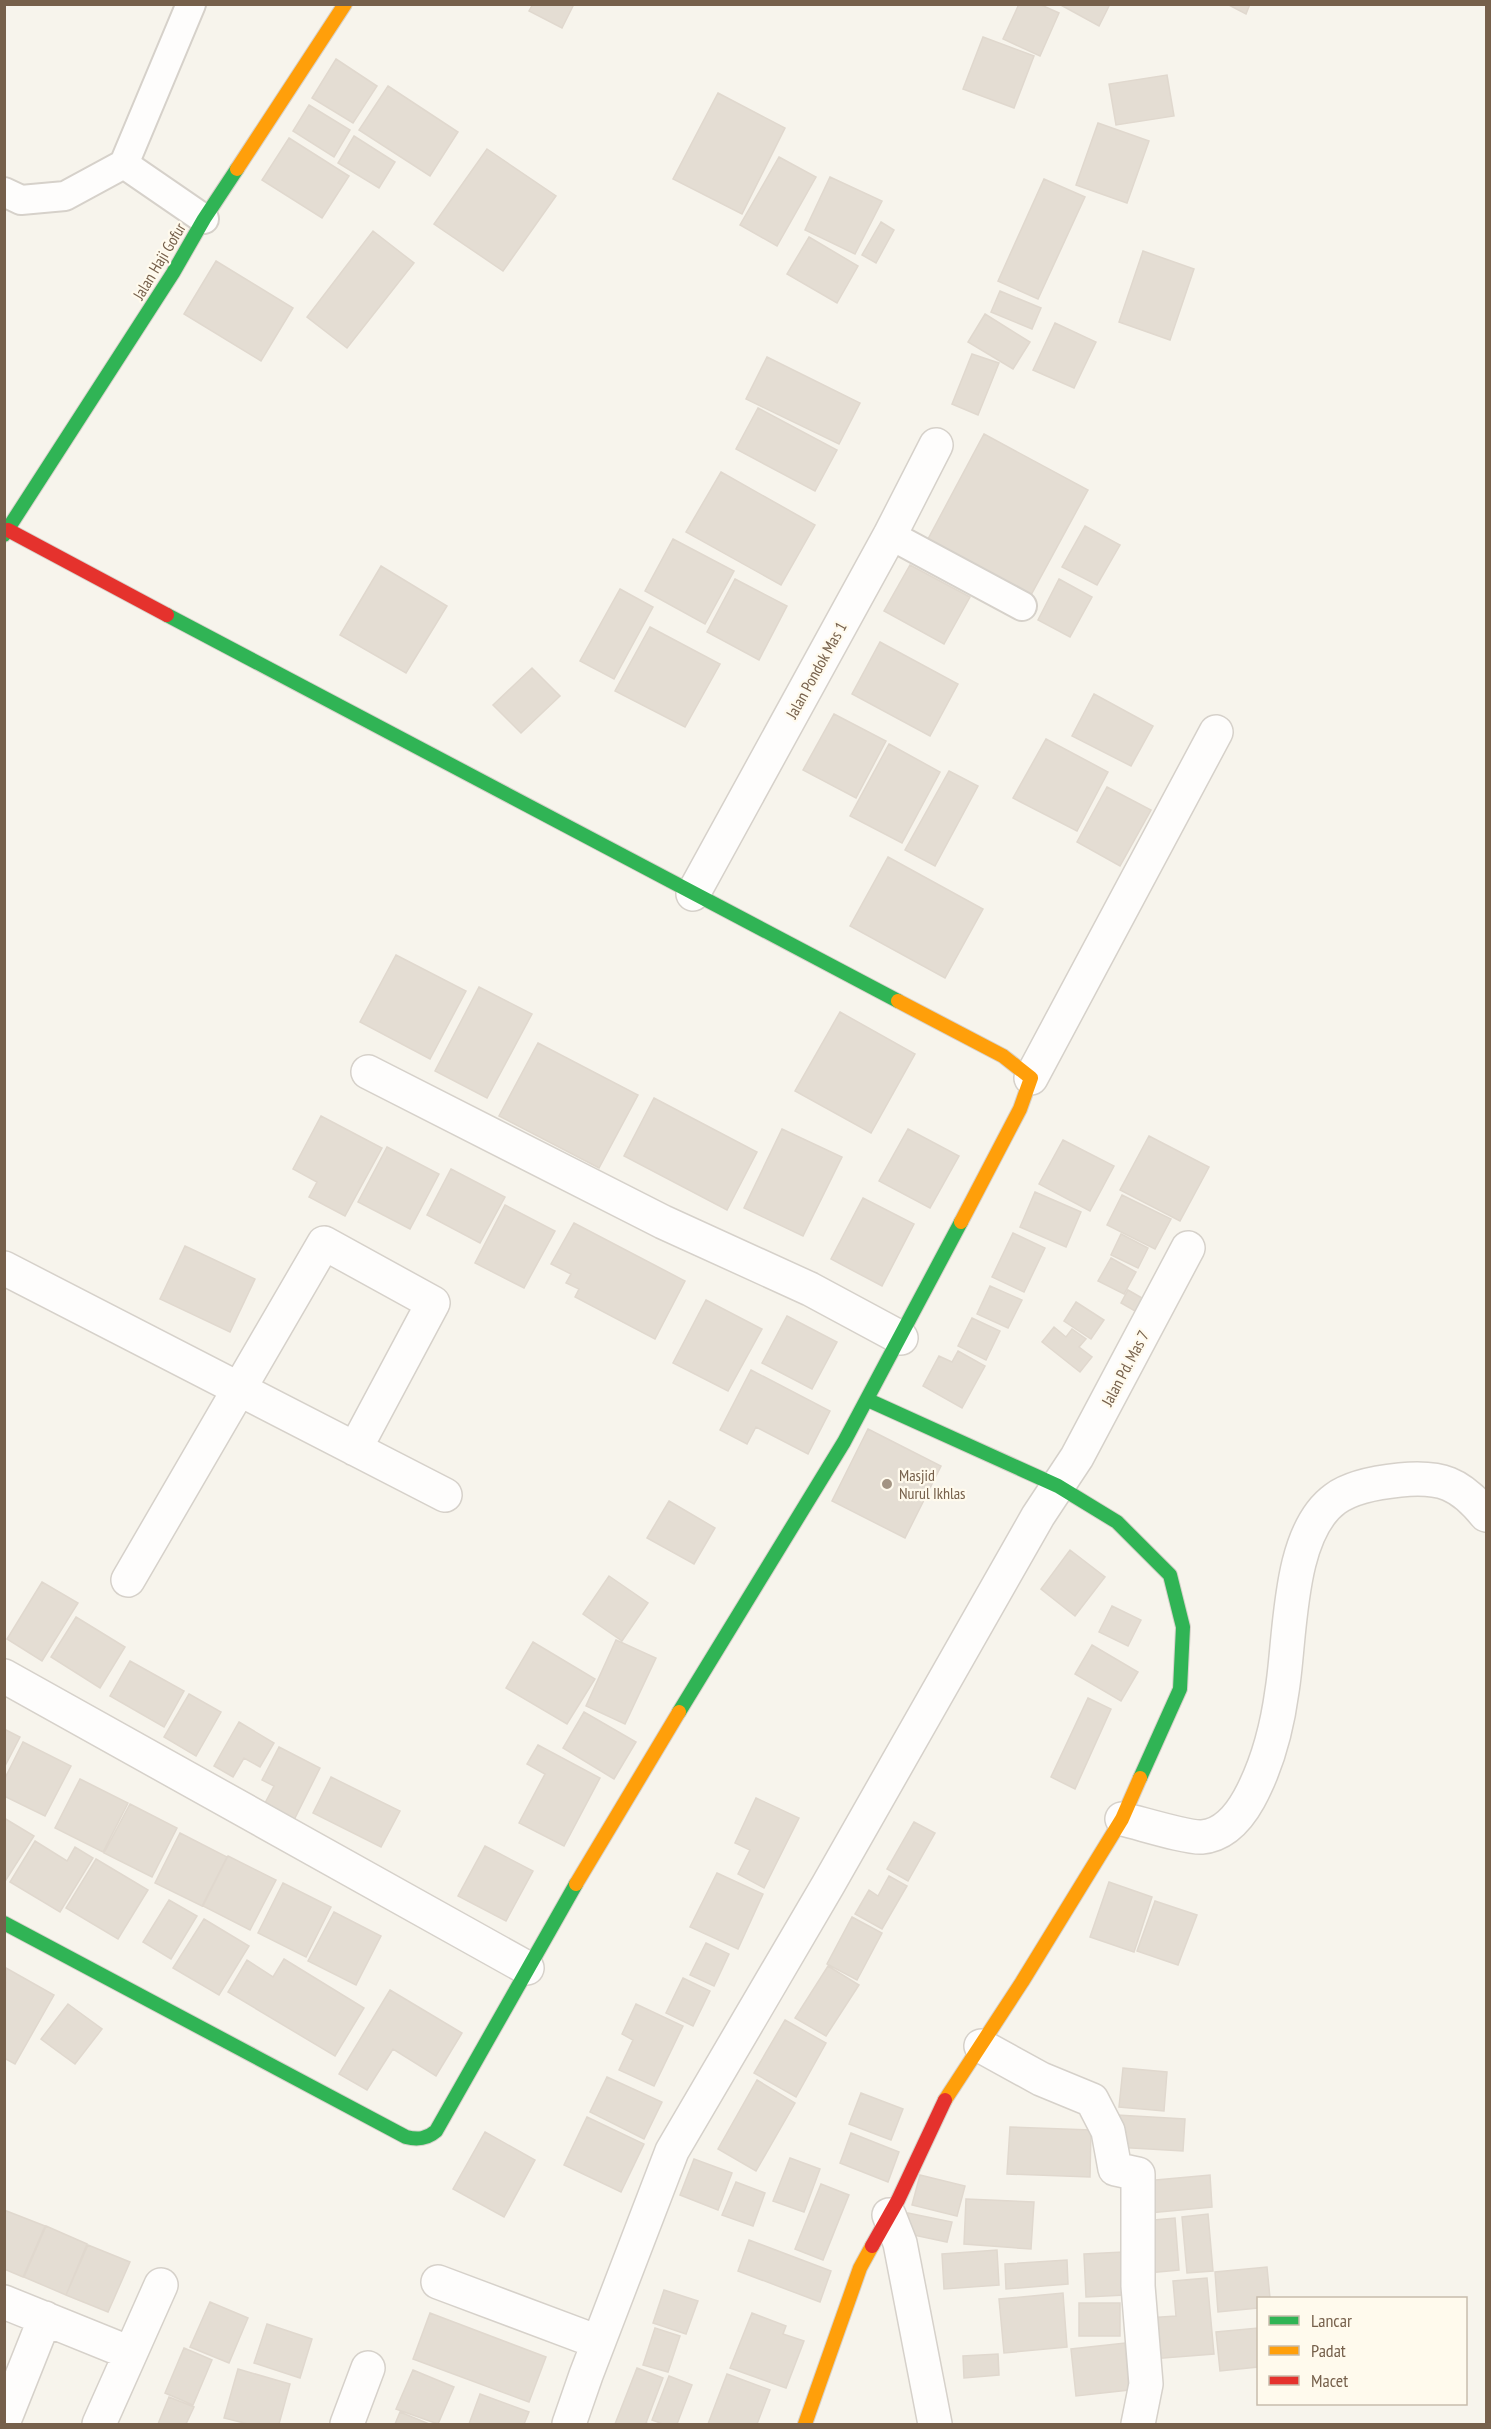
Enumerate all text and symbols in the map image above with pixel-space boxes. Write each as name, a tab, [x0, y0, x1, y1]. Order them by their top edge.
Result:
street label: Jalan Haji Gofur	[128, 218, 190, 304]
street label: Jalan Pondok Mas 1	[781, 618, 851, 723]
street label: Jalan Pd. Mas 7	[1096, 1327, 1153, 1410]
place label: Masjid Nurul Ikhlas	[899, 1465, 966, 1503]
marker: Masjid Nurul Ikhlas	[880, 1477, 894, 1491]
legend	[1257, 2297, 1467, 2405]
text: Lancar	[1311, 2309, 1352, 2332]
text: Padat	[1311, 2339, 1346, 2362]
text: Macet	[1311, 2369, 1348, 2392]

